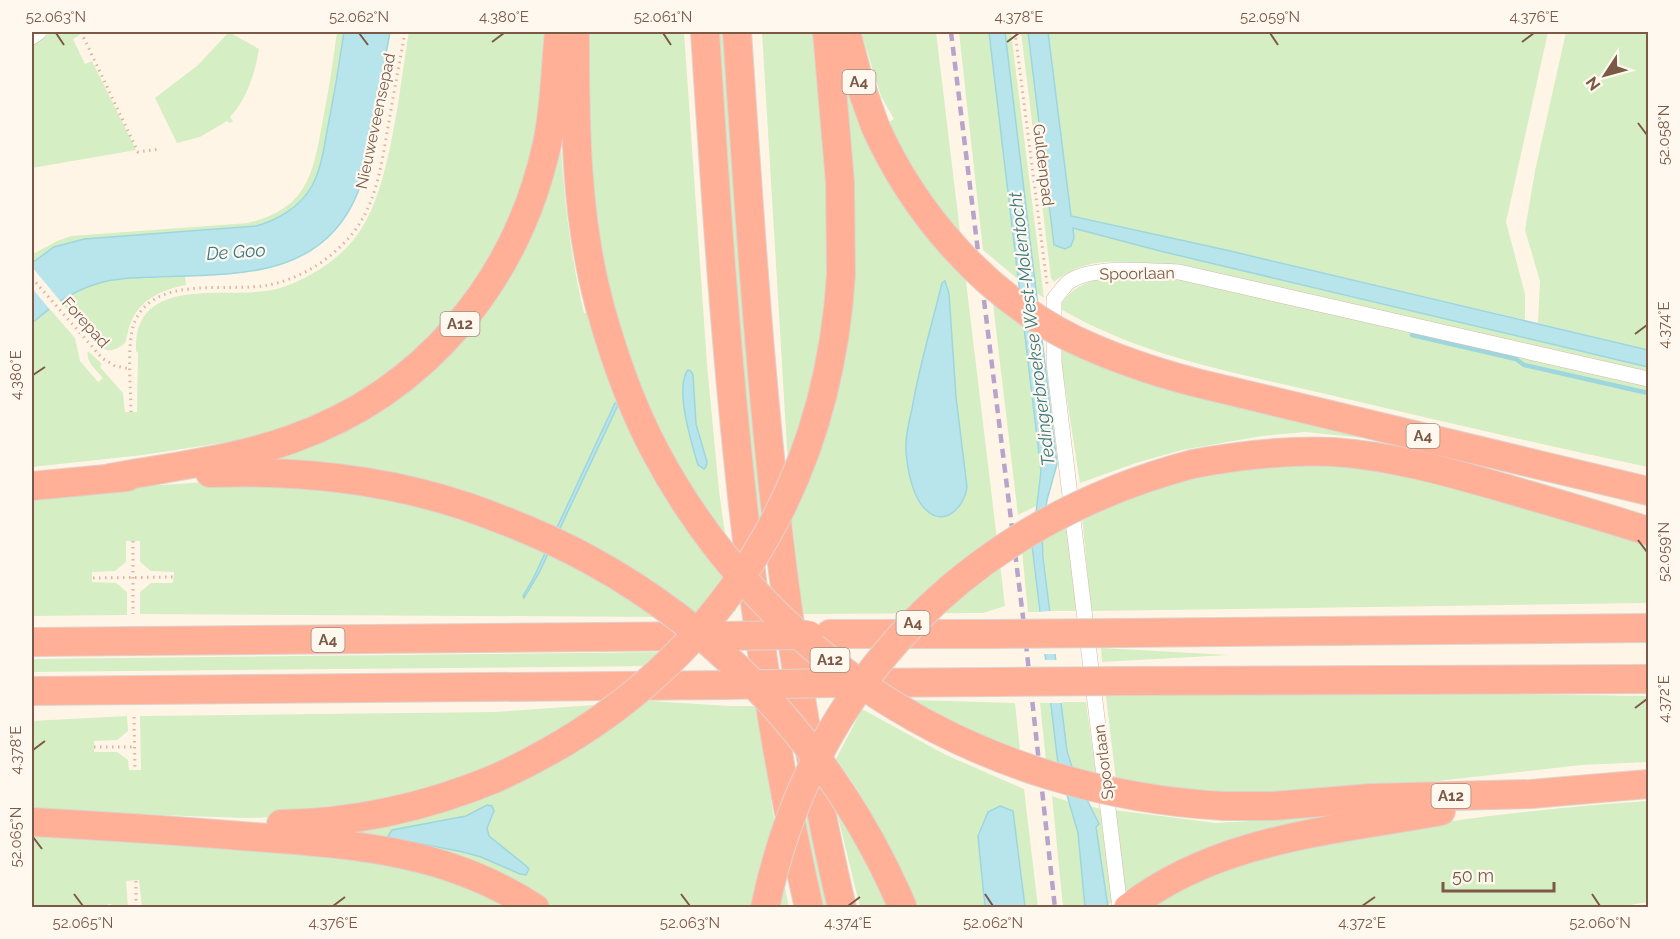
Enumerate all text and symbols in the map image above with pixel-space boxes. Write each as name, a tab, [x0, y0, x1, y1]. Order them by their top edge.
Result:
text: 52.063°N	[26, 8, 86, 26]
text: 52.062°N	[329, 8, 389, 26]
text: 4.380°E	[479, 8, 529, 26]
text: 52.061°N	[634, 8, 692, 26]
text: 4.378°E	[994, 8, 1044, 26]
text: 52.059°N	[1240, 8, 1300, 26]
text: 4.376°E	[1509, 8, 1559, 26]
north arrow	[1575, 45, 1635, 105]
street label: Nieuweveensepad	[352, 51, 399, 191]
road number: A4	[842, 70, 876, 94]
text: N	[1582, 73, 1605, 94]
text: 52.058°N	[1655, 105, 1673, 165]
street label: Guldenpad	[1029, 123, 1058, 207]
water label: Tedingerbroekse West-Molentocht	[1004, 191, 1059, 467]
water label: De Goo	[206, 239, 266, 264]
street label: Spoorlaan	[1099, 263, 1175, 284]
street label: Forepad	[58, 293, 113, 352]
text: 4.374°E	[1655, 301, 1673, 349]
road number: A12	[440, 312, 480, 336]
text: 4.380°E	[7, 350, 25, 400]
road number: A4	[1406, 424, 1440, 448]
text: 52.059°N	[1655, 522, 1673, 582]
road number: A4	[896, 611, 930, 635]
road number: A4	[312, 628, 344, 652]
road number: A12	[810, 648, 850, 672]
text: 4.372°E	[1655, 675, 1673, 723]
street label: Spoorlaan	[1089, 723, 1118, 801]
text: 4.378°E	[7, 725, 25, 775]
road number: A12	[1432, 784, 1470, 808]
text: 52.065°N	[7, 807, 25, 867]
scale bar	[1443, 855, 1554, 893]
text: 50 m	[1452, 865, 1494, 886]
text: 52.065°N	[53, 914, 113, 932]
text: 4.376°E	[308, 914, 358, 932]
text: 52.063°N	[660, 914, 720, 932]
text: 4.374°E	[824, 914, 872, 932]
text: 52.062°N	[963, 914, 1023, 932]
text: 4.372°E	[1338, 914, 1386, 932]
text: 52.060°N	[1569, 914, 1631, 932]

